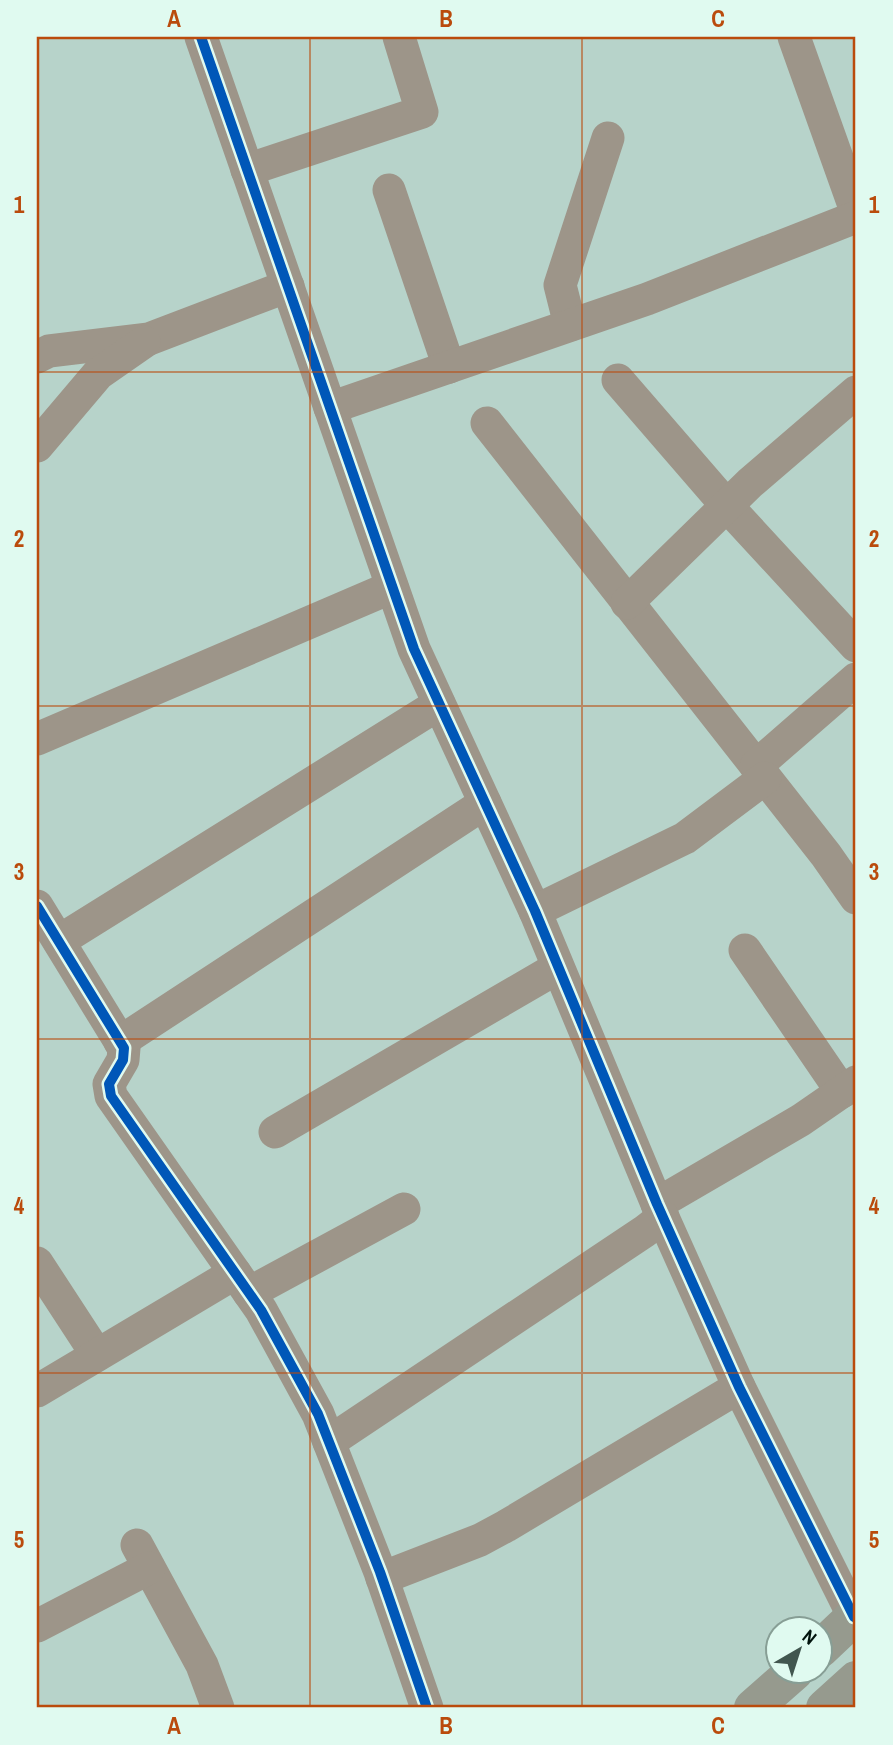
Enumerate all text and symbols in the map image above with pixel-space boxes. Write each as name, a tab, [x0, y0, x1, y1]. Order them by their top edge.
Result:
text: A	[167, 3, 181, 34]
text: B	[439, 3, 453, 34]
text: C	[711, 3, 725, 34]
text: 1	[14, 189, 25, 220]
text: 1	[869, 189, 880, 220]
text: 2	[14, 523, 24, 554]
text: 2	[869, 523, 879, 554]
text: 3	[14, 856, 24, 887]
text: 3	[869, 856, 879, 887]
text: 4	[14, 1190, 25, 1221]
text: 4	[869, 1190, 880, 1221]
text: 5	[14, 1524, 24, 1555]
text: 5	[869, 1524, 879, 1555]
north arrow	[764, 1616, 834, 1686]
text: N	[797, 1623, 822, 1650]
text: A	[167, 1710, 181, 1741]
text: B	[439, 1710, 453, 1741]
text: C	[711, 1710, 725, 1741]

